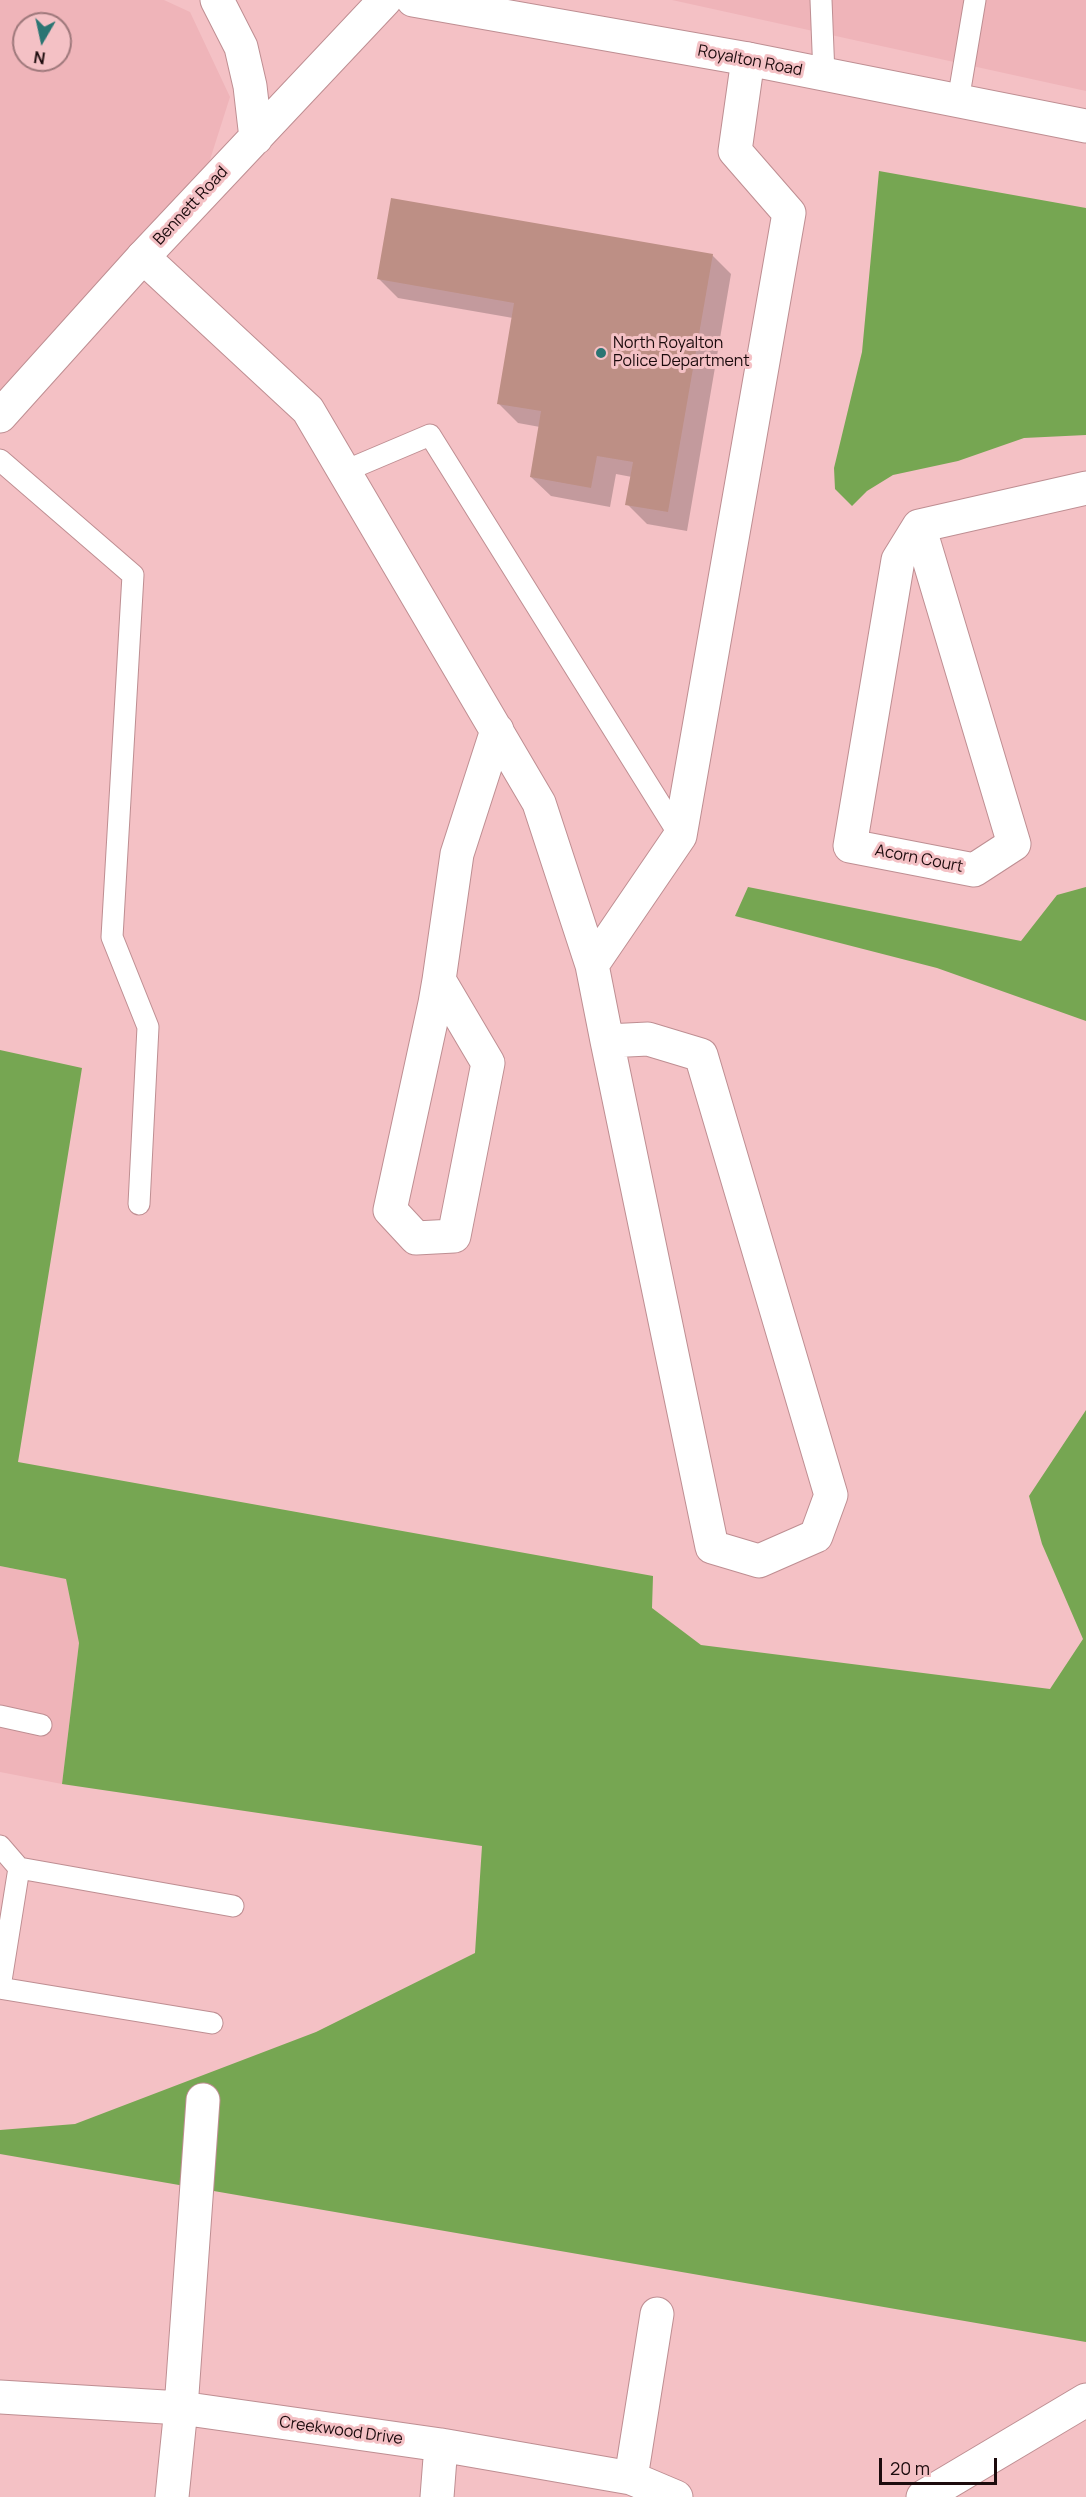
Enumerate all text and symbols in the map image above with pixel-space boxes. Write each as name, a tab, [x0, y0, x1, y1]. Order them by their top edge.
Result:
north arrow	[12, 12, 72, 72]
street label: Royalton Road	[696, 41, 804, 81]
text: N	[32, 46, 47, 70]
street label: Bennett Road	[150, 163, 232, 249]
place label: North Royalton Police Department	[613, 334, 750, 372]
marker: North Royalton Police Department	[594, 346, 608, 360]
street label: Acorn Court	[873, 841, 965, 877]
street label: Creekwood Drive	[278, 2413, 404, 2449]
scale bar	[882, 2446, 1000, 2484]
text: 20 m	[890, 2456, 930, 2480]

